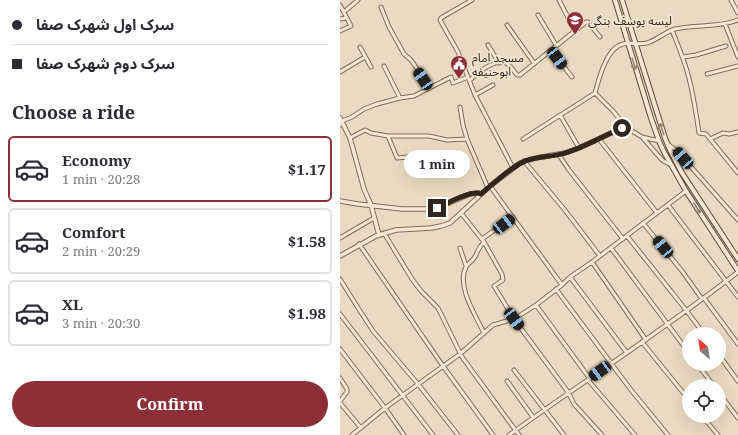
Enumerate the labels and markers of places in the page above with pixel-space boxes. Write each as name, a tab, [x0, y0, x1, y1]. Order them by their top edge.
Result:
school or university icon: لیسه یوسف بنگی	[565, 10, 585, 35]
place label: لیسه یوسف بنگی	[588, 12, 672, 29]
place label: مسجد امام ابوحنیفه	[472, 49, 524, 80]
public building icon: مسجد امام ابوحنیفه	[449, 54, 469, 79]

